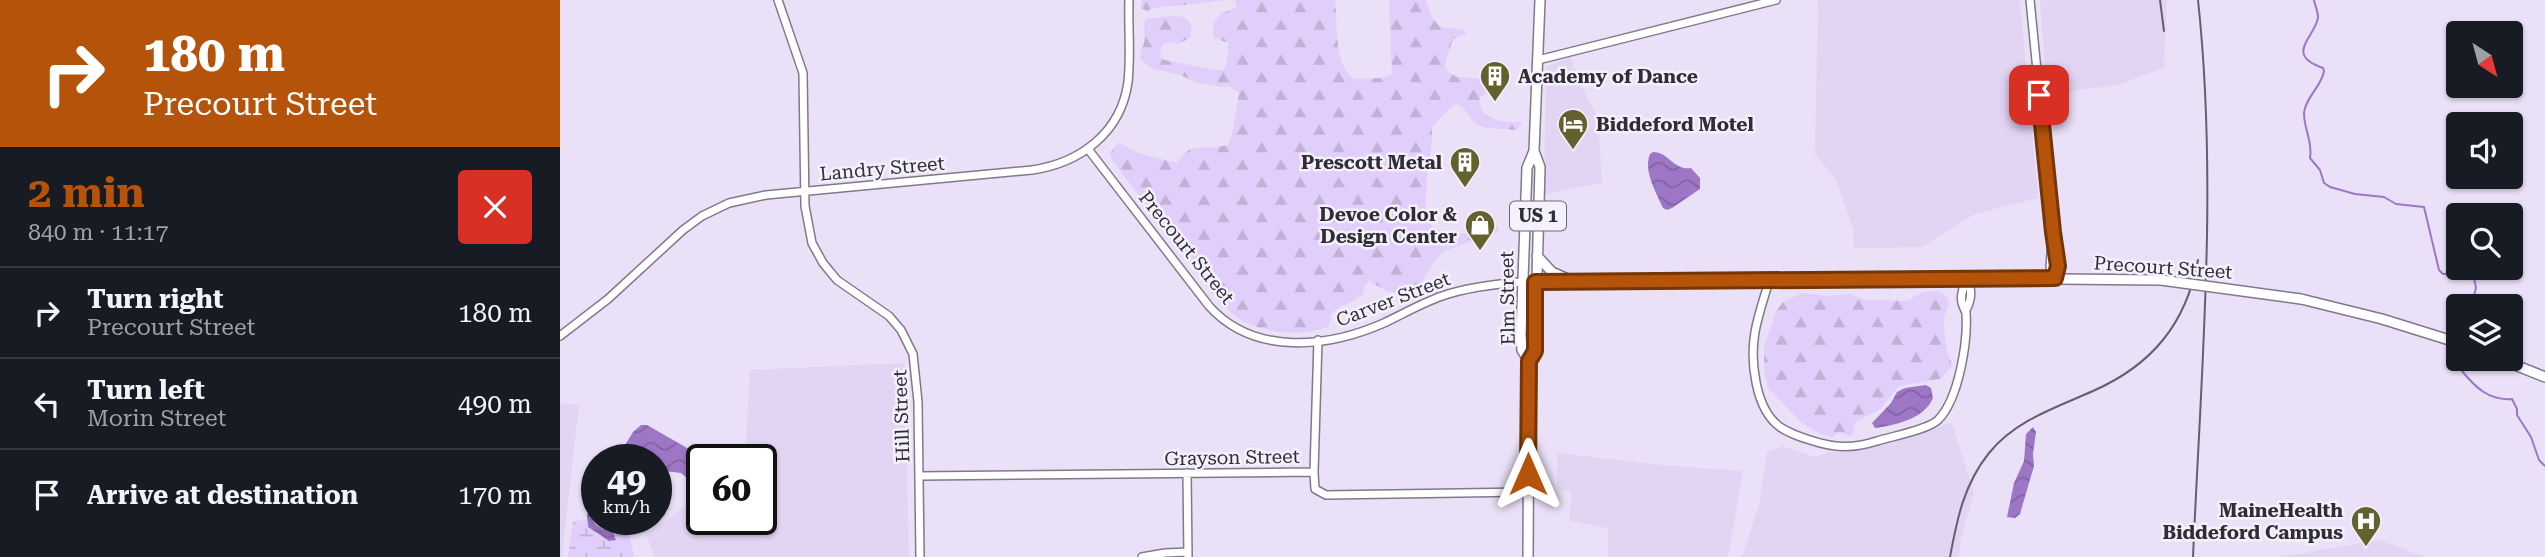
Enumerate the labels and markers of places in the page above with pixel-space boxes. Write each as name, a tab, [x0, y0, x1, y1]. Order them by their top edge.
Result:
building icon: Academy of Dance	[1478, 59, 1512, 103]
place label: Academy of Dance	[1518, 65, 1698, 88]
pin	[2009, 65, 2069, 125]
hotel icon: Biddeford Motel	[1556, 107, 1590, 151]
place label: Biddeford Motel	[1596, 113, 1754, 136]
building icon: Prescott Metal	[1448, 145, 1482, 189]
place label: Prescott Metal	[1301, 151, 1442, 174]
place label: Devoe Color & Design Center	[1319, 203, 1457, 248]
shop icon: Devoe Color & Design Center	[1463, 208, 1497, 252]
place label: MaineHealth Biddeford Campus	[2162, 499, 2343, 544]
hospital icon: MaineHealth Biddeford Campus	[2349, 504, 2383, 548]

